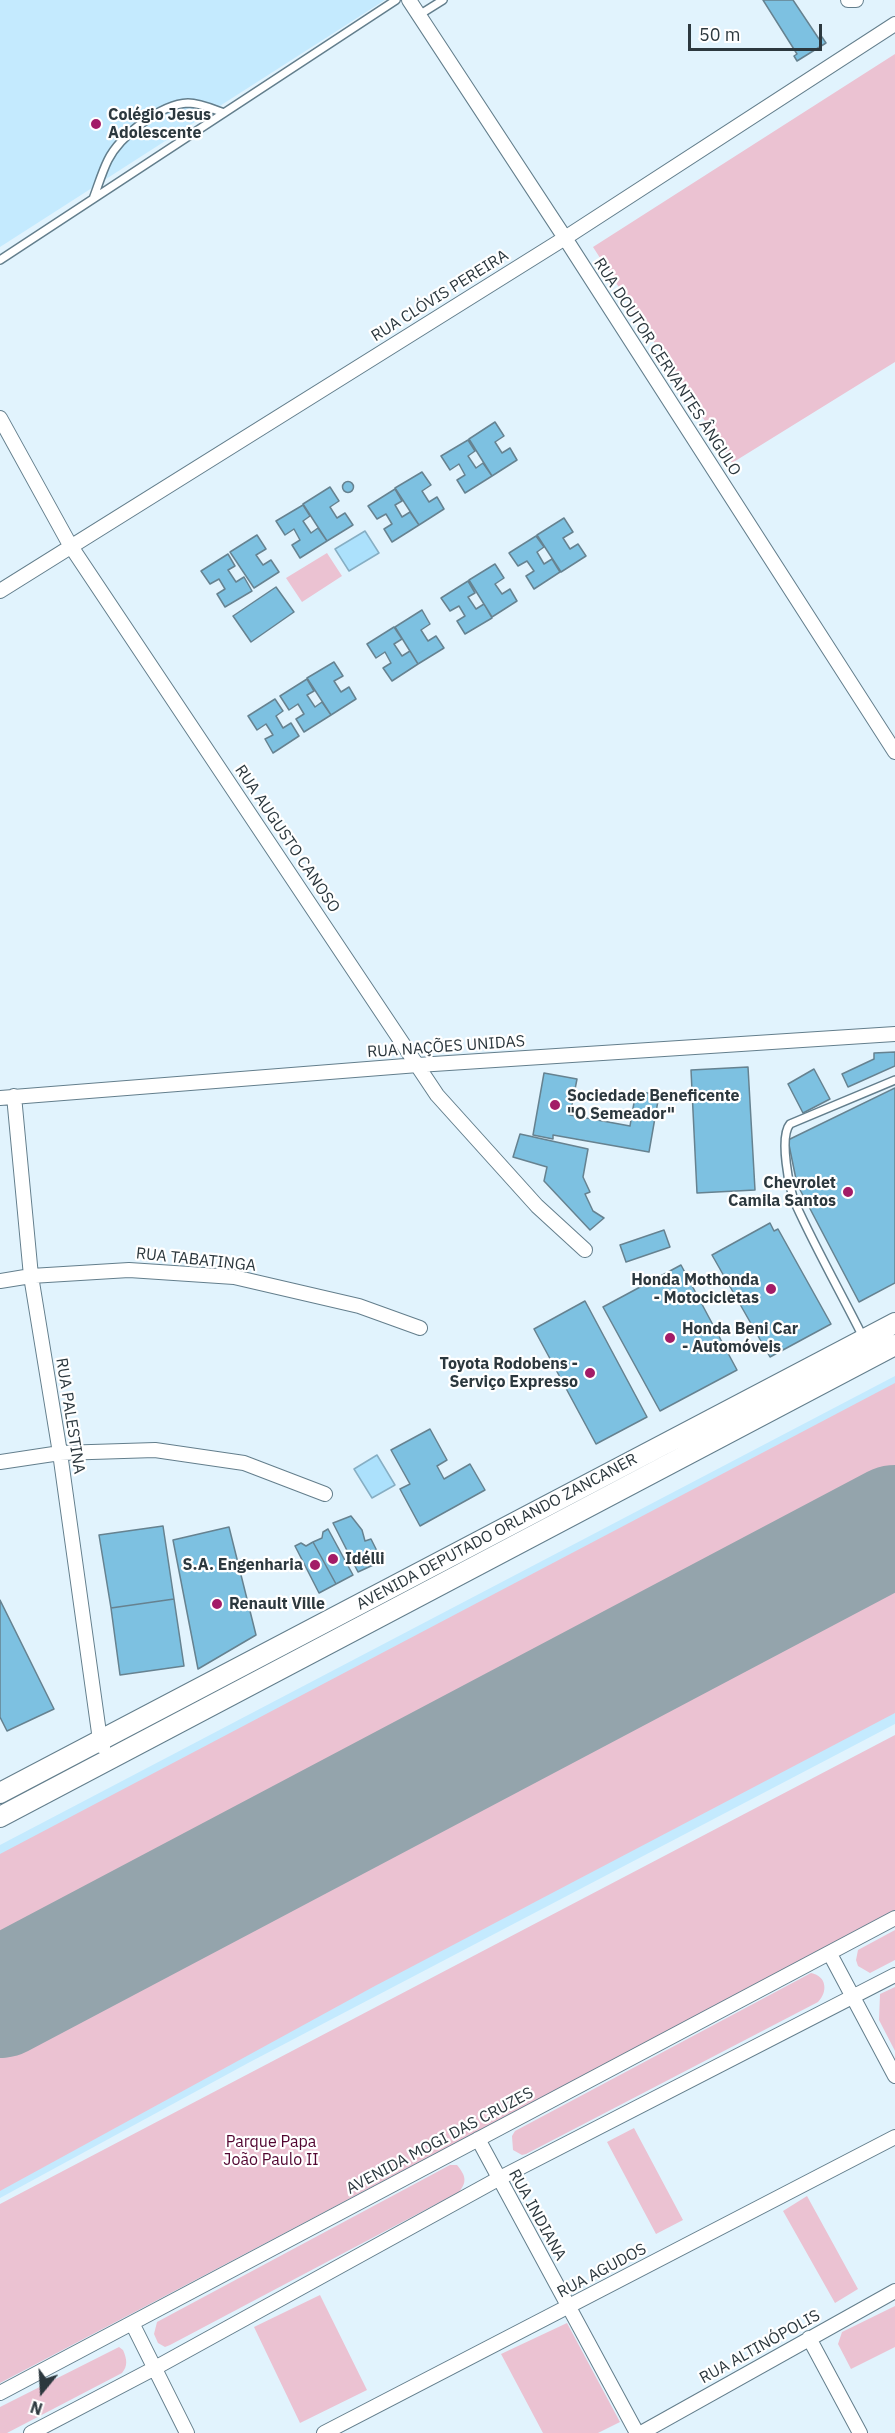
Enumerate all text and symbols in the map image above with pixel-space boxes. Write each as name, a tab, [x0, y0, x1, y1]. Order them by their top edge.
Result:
scale bar	[691, 12, 824, 50]
text: 50 m	[699, 23, 741, 46]
place label: Colégio Jesus Adolescente	[108, 105, 211, 143]
marker: Colégio Jesus Adolescente	[89, 117, 103, 131]
street label: RUA CLÓVIS PEREIRA	[368, 246, 512, 346]
street label: RUA DOUTOR CERVANTES ÂNGULO	[589, 255, 745, 479]
street label: RUA AUGUSTO CANOSO	[230, 761, 344, 917]
street label: RUA NAÇÕES UNIDAS	[366, 1032, 526, 1062]
place label: Sociedade Beneficente "O Semeador"	[567, 1086, 739, 1124]
marker: Sociedade Beneficente "O Semeador"	[548, 1098, 562, 1112]
place label: Chevrolet Camila Santos	[728, 1173, 836, 1211]
marker: Chevrolet Camila Santos	[841, 1185, 855, 1199]
street label: RUA TABATINGA	[135, 1244, 257, 1276]
place label: Honda Mothonda - Motocicletas	[631, 1270, 759, 1308]
marker: Honda Mothonda - Motocicletas	[764, 1282, 778, 1296]
place label: Honda Beni Car - Automóveis	[682, 1319, 798, 1357]
marker: Honda Beni Car - Automóveis	[663, 1331, 677, 1345]
place label: Toyota Rodobens - Serviço Expresso	[440, 1354, 578, 1392]
street label: RUA PALESTINA	[51, 1357, 89, 1475]
marker: Toyota Rodobens - Serviço Expresso	[583, 1366, 597, 1380]
street label: AVENIDA DEPUTADO ORLANDO ZANCANER	[353, 1450, 641, 1614]
place label: Idélli	[345, 1549, 385, 1569]
marker: Idélli	[326, 1552, 340, 1566]
place label: S.A. Engenharia	[182, 1555, 303, 1575]
marker: S.A. Engenharia	[308, 1558, 322, 1572]
place label: Renault Ville	[229, 1594, 325, 1614]
marker: Renault Ville	[210, 1597, 224, 1611]
street label: AVENIDA MOGI DAS CRUZES	[343, 2083, 537, 2199]
park label: Parque Papa João Paulo II	[223, 2132, 319, 2170]
street label: RUA INDIANA	[504, 2166, 570, 2264]
street label: RUA AGUDOS	[554, 2240, 650, 2302]
street label: RUA ALTINÓPOLIS	[696, 2306, 824, 2388]
north arrow	[12, 2361, 72, 2421]
text: N	[28, 2397, 45, 2419]

